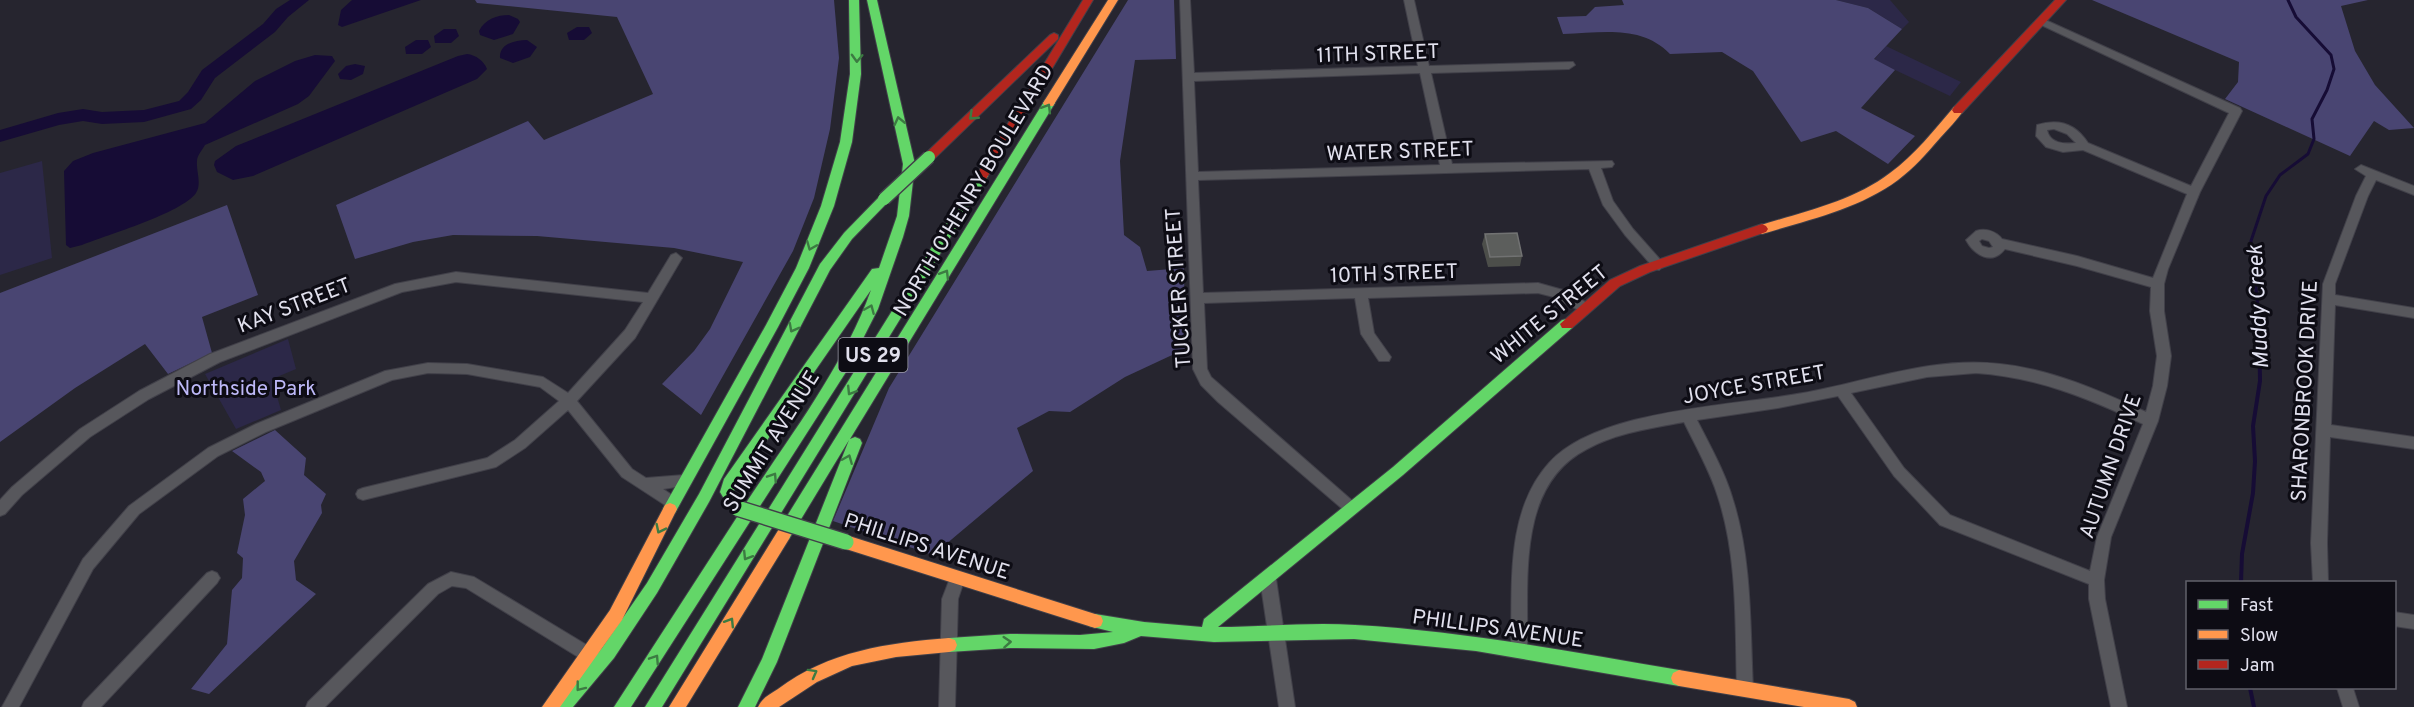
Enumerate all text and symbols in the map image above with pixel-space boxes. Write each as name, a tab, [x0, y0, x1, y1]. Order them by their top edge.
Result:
street label: 11TH STREET	[1316, 39, 1440, 70]
one-way arrow	[851, 54, 863, 63]
street label: NORTH O'HENRY BOULEVARD	[888, 60, 1060, 322]
one-way arrow	[1040, 104, 1052, 114]
one-way arrow	[969, 109, 979, 120]
one-way arrow	[894, 116, 907, 126]
street label: WATER STREET	[1326, 136, 1474, 169]
street label: TUCKER STREET	[1160, 207, 1199, 369]
one-way arrow	[806, 240, 818, 251]
water label: Muddy Creek	[2243, 243, 2276, 370]
street label: 10TH STREET	[1330, 259, 1459, 290]
street label: WHITE STREET	[1486, 260, 1614, 371]
one-way arrow	[938, 270, 950, 280]
street label: KAY STREET	[234, 272, 355, 340]
street label: SHARONBROOK DRIVE	[2286, 280, 2325, 502]
one-way arrow	[863, 304, 875, 315]
one-way arrow	[789, 322, 800, 332]
road number: US 29	[838, 338, 908, 372]
street label: JOYCE STREET	[1681, 360, 1828, 411]
street label: SUMMIT AVENUE	[718, 366, 827, 518]
park label: Northside Park	[176, 376, 316, 403]
one-way arrow	[846, 385, 858, 395]
street label: AUTUMN DRIVE	[2074, 391, 2149, 542]
one-way arrow	[841, 454, 853, 465]
one-way arrow	[765, 473, 777, 483]
street label: PHILLIPS AVENUE	[840, 508, 1013, 587]
one-way arrow	[655, 523, 667, 534]
one-way arrow	[742, 550, 754, 560]
legend	[2186, 581, 2396, 689]
text: Fast	[2240, 595, 2273, 618]
street label: PHILLIPS AVENUE	[1410, 604, 1585, 655]
one-way arrow	[723, 618, 735, 628]
text: Slow	[2240, 625, 2278, 648]
one-way arrow	[1003, 635, 1012, 648]
one-way arrow	[648, 655, 660, 665]
text: Jam	[2240, 655, 2275, 678]
one-way arrow	[807, 669, 817, 680]
one-way arrow	[577, 681, 588, 692]

